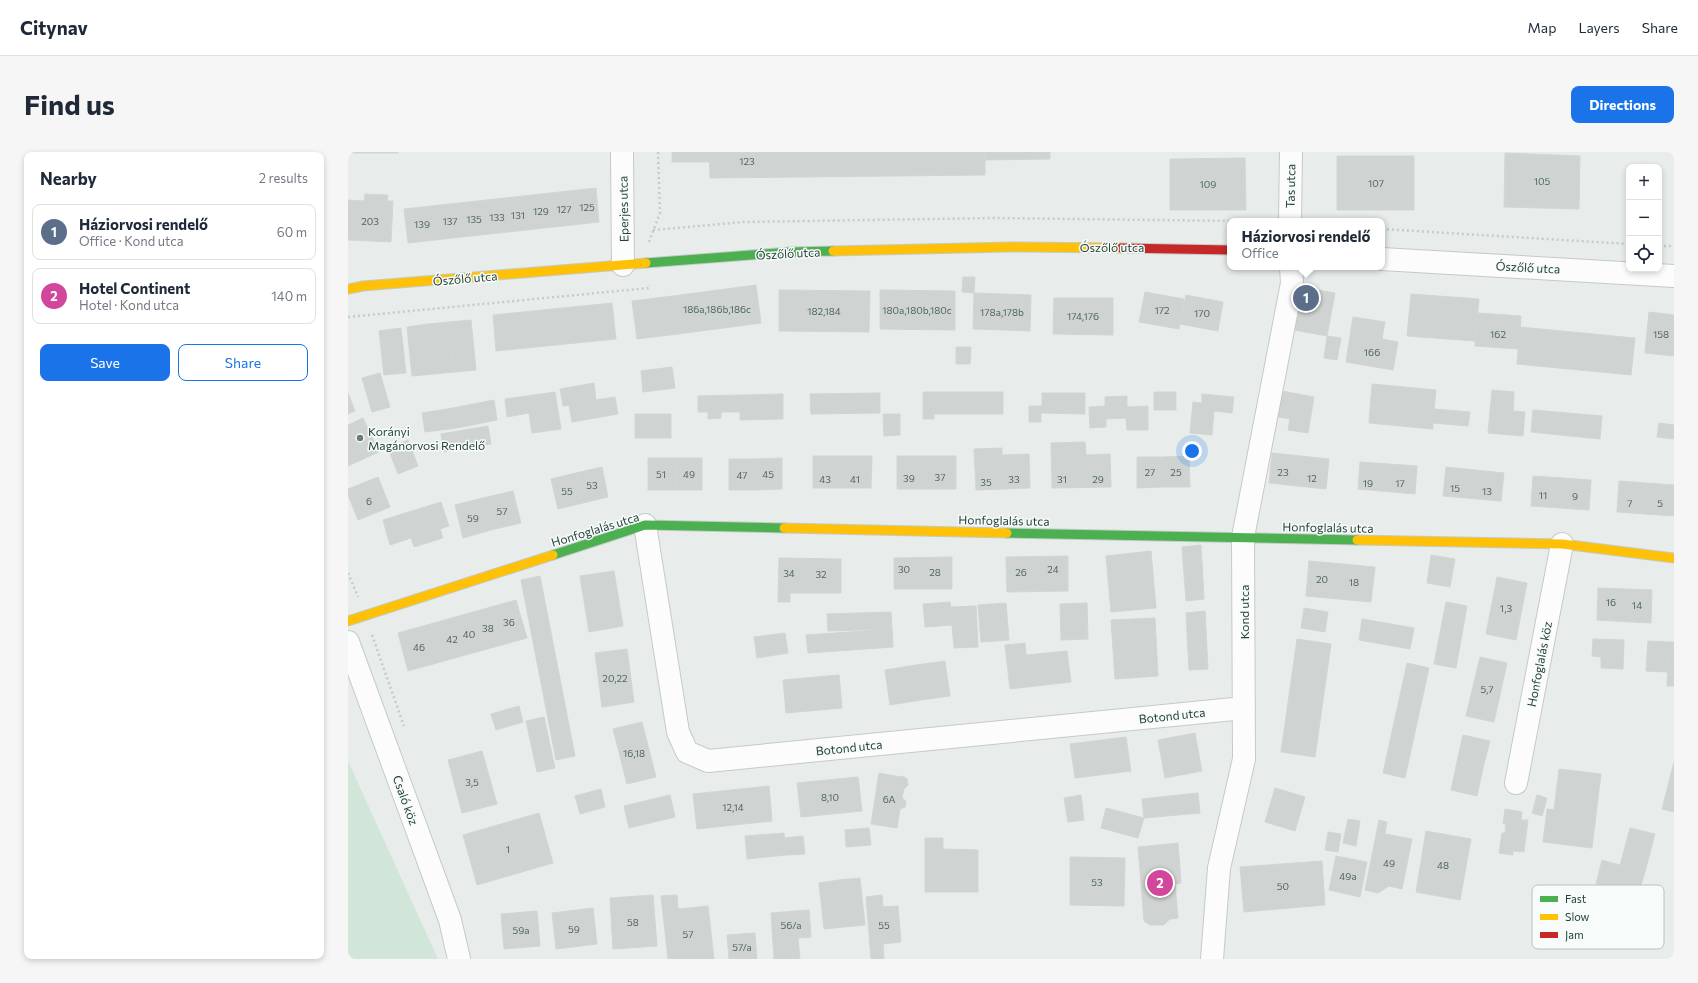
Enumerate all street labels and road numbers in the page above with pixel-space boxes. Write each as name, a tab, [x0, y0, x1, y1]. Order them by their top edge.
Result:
street label: Tas utca	[1283, 164, 1297, 208]
street label: Eperjes utca	[615, 176, 631, 242]
street label: Ószőlő utca	[1080, 240, 1144, 254]
street label: Ószőlő utca	[755, 244, 821, 262]
street label: Ószőlő utca	[1495, 258, 1561, 276]
street label: Ószőlő utca	[432, 268, 498, 288]
street label: Honfoglalás utca	[549, 509, 641, 549]
street label: Honfoglalás utca	[958, 512, 1050, 528]
street label: Honfoglalás utca	[1282, 519, 1374, 535]
street label: Kond utca	[1237, 585, 1251, 639]
street label: Honfoglalás köz	[1524, 620, 1554, 708]
street label: Botond utca	[1138, 705, 1206, 725]
street label: Botond utca	[815, 737, 883, 757]
street label: Csaló köz	[391, 773, 421, 827]

